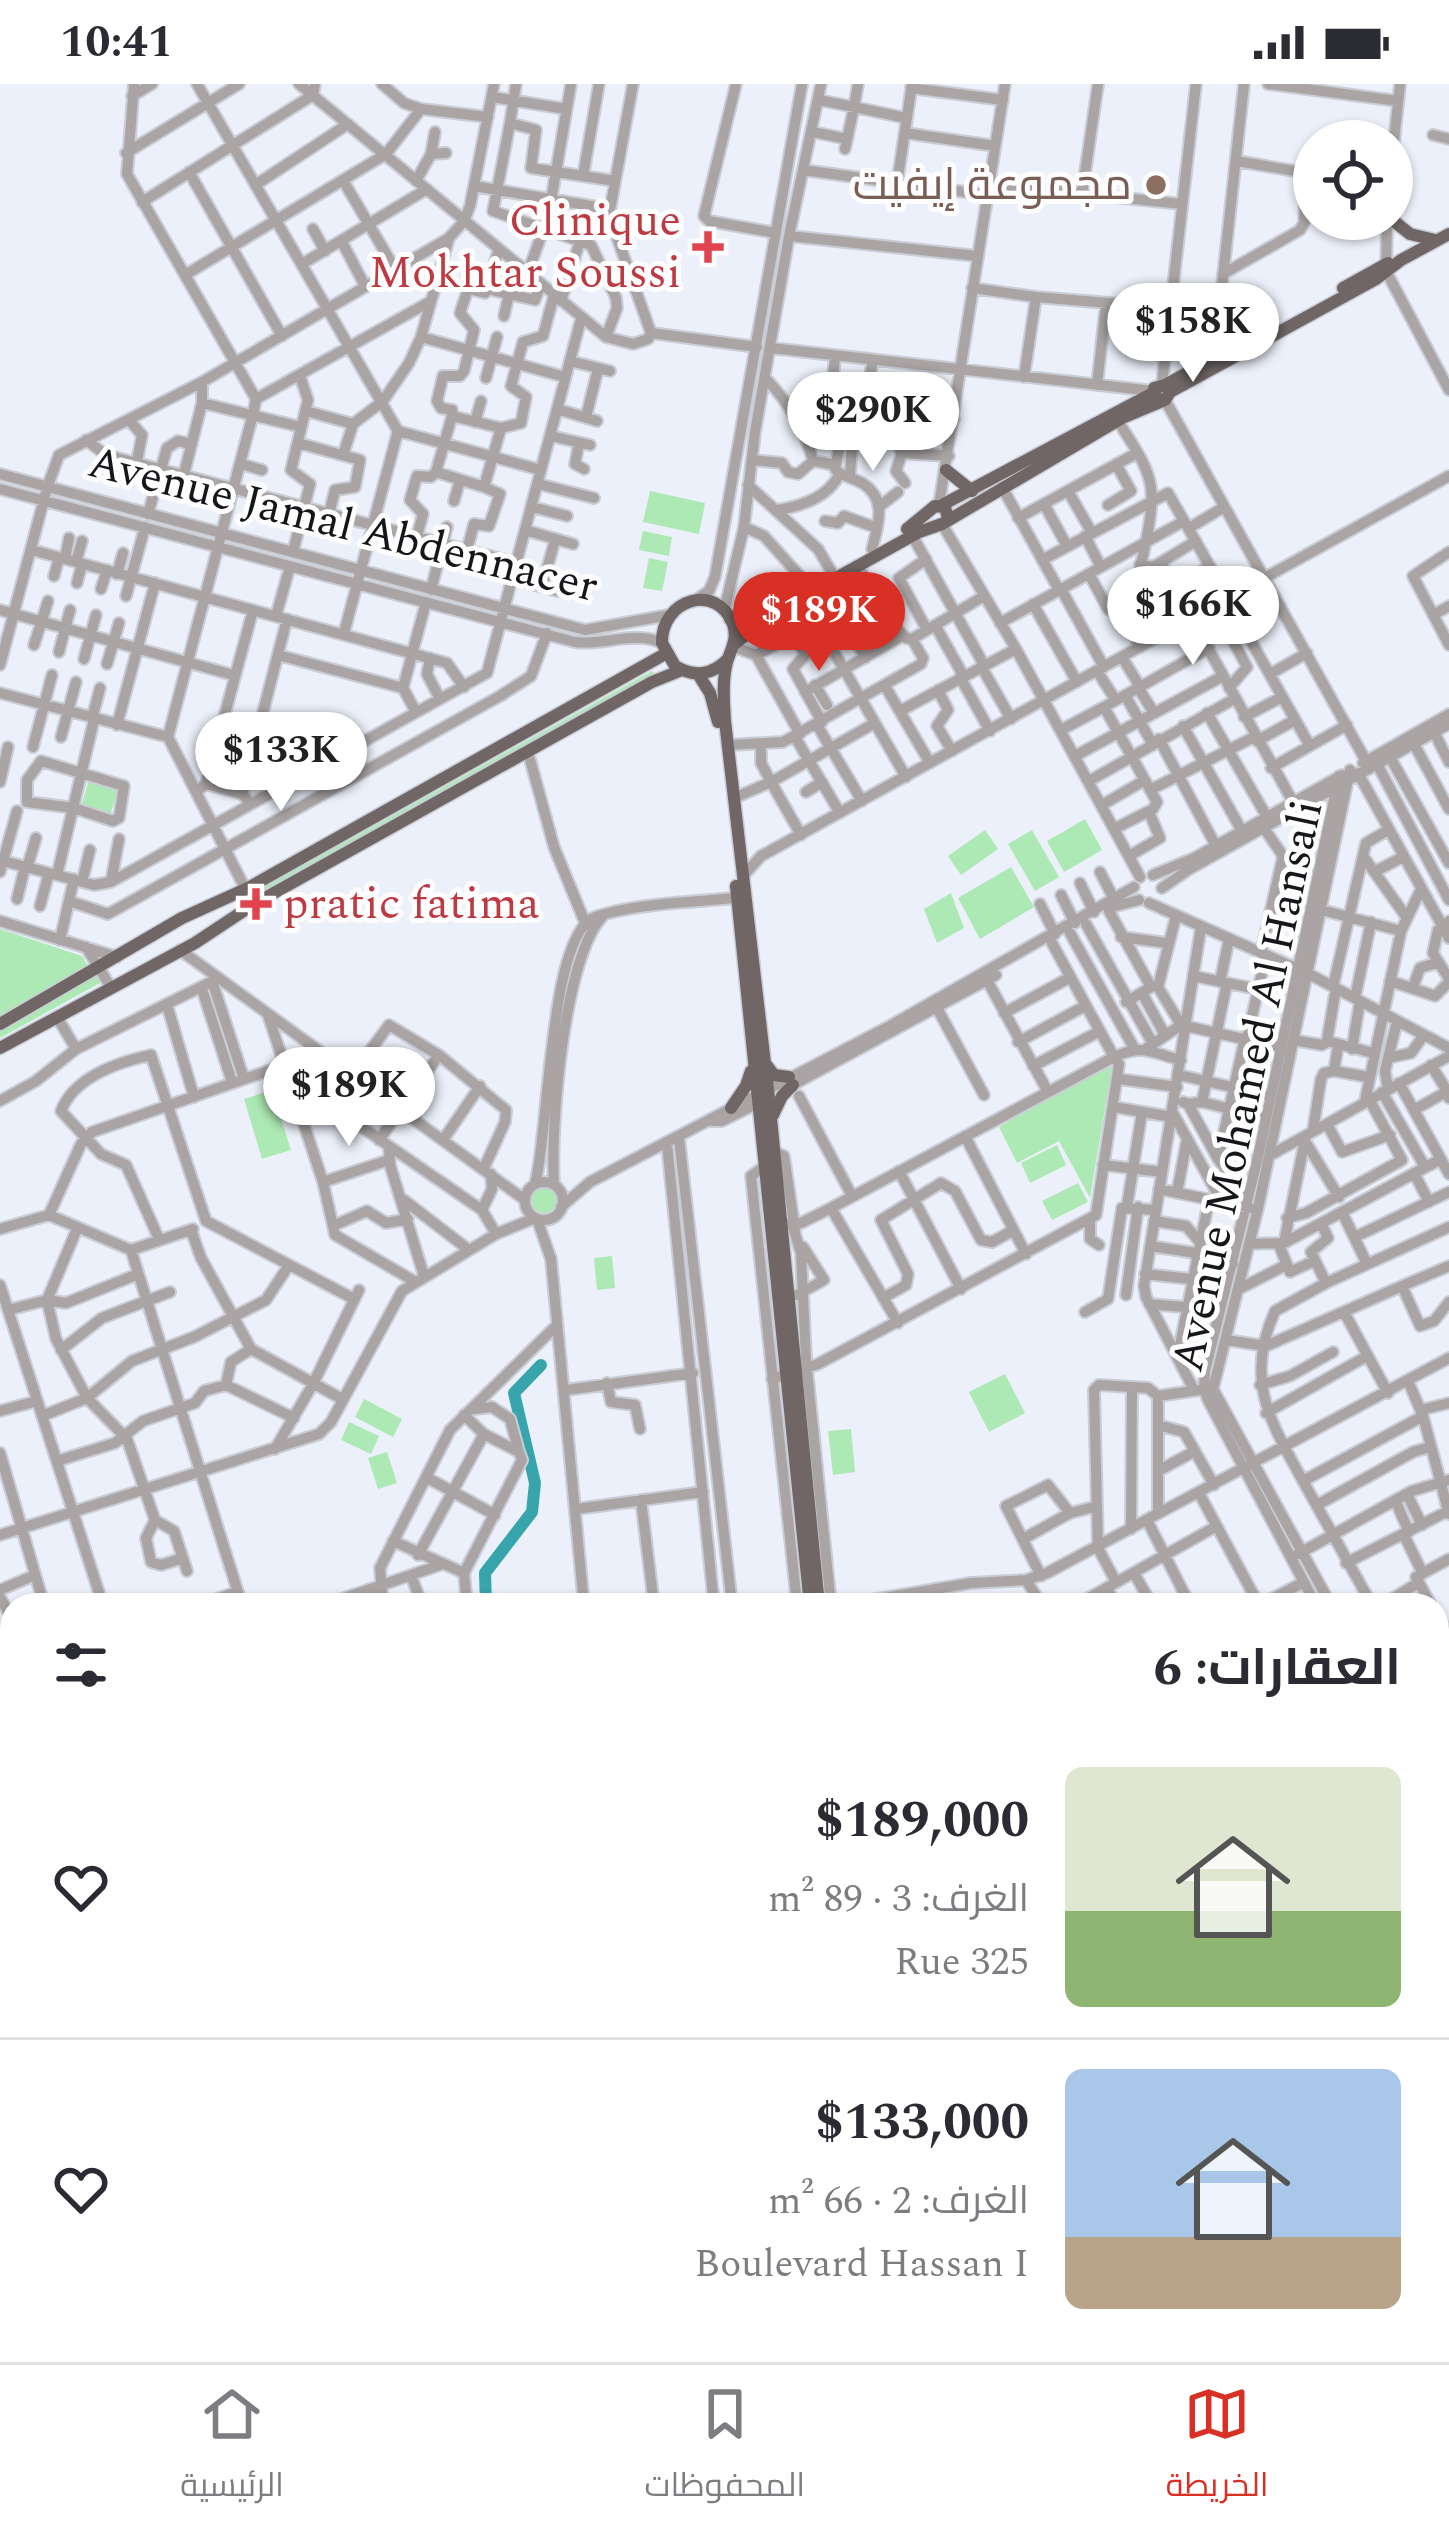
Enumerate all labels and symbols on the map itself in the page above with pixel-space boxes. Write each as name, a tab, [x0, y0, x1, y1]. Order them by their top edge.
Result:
place label: مجموعة إيفيت	[853, 151, 1132, 220]
marker: مجموعة إيفيت	[1143, 172, 1169, 198]
place label: Clinique Mokhtar Soussi	[369, 187, 681, 308]
marker: Clinique Mokhtar Soussi	[692, 231, 724, 263]
pin: $158K	[1109, 283, 1277, 385]
pin: $290K	[789, 372, 957, 474]
street label: Avenue Jamal Abdennacer	[81, 428, 605, 622]
pin: $166K	[1109, 566, 1277, 668]
pin: $189K	[735, 572, 903, 674]
pin: $133K	[197, 712, 365, 814]
street label: Avenue Mohamed Al Hansali	[1154, 794, 1342, 1378]
place label: pratic fatima	[283, 870, 540, 939]
marker: pratic fatima	[240, 888, 272, 920]
pin: $189K	[265, 1047, 433, 1149]

